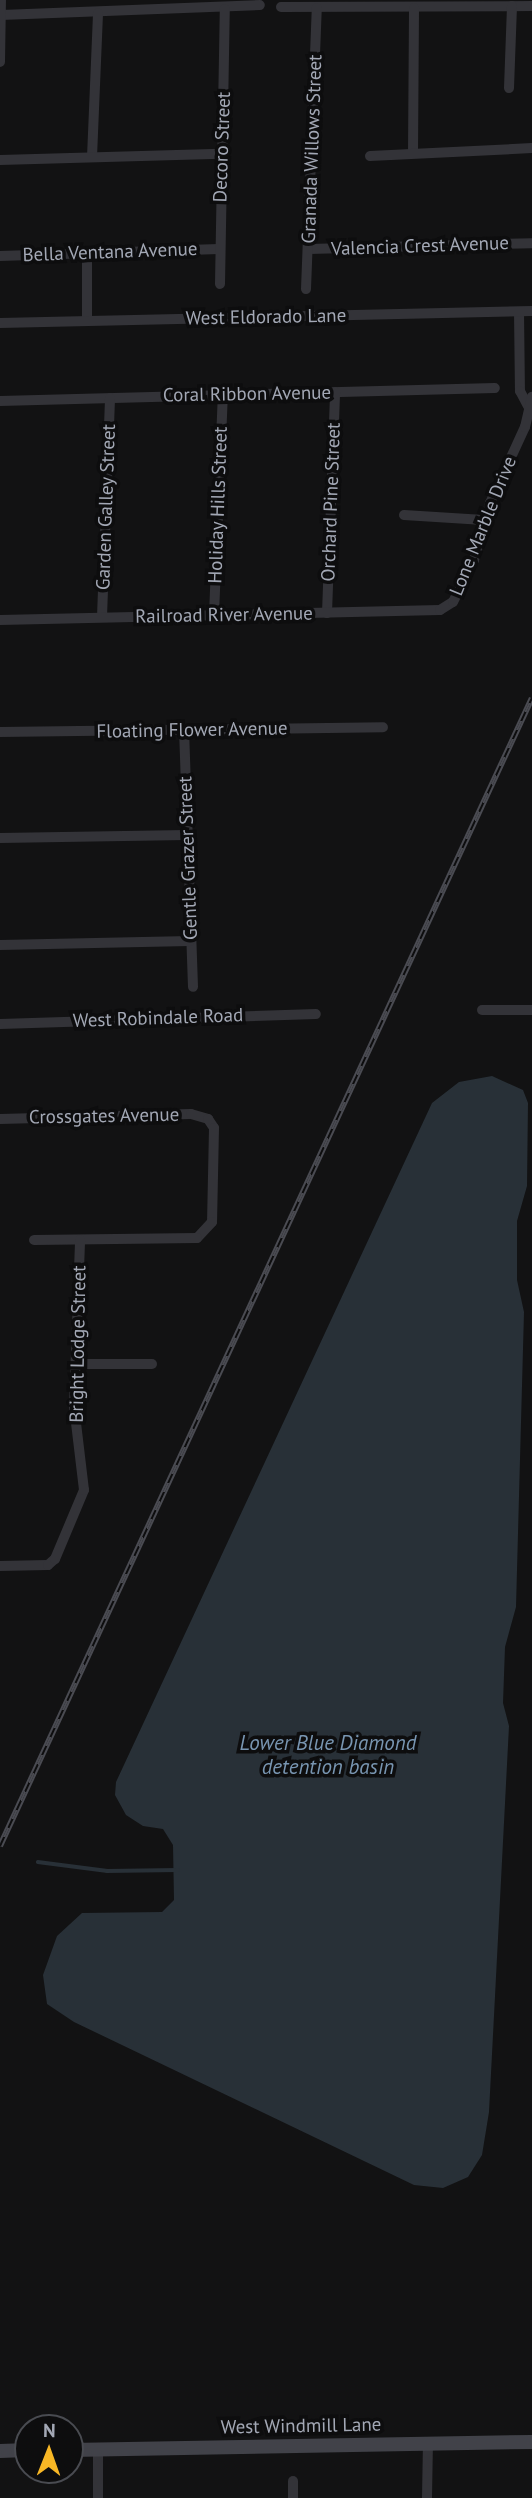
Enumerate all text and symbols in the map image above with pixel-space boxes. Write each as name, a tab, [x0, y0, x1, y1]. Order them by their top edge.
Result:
street label: Granada Willows Street	[297, 54, 327, 244]
street label: Decoro Street	[209, 91, 235, 203]
street label: Valencia Crest Avenue	[330, 231, 510, 261]
street label: Bella Ventana Avenue	[22, 238, 198, 266]
street label: West Eldorado Lane	[186, 304, 346, 330]
street label: Coral Ribbon Avenue	[162, 381, 332, 407]
street label: Orchard Pine Street	[317, 422, 345, 582]
street label: Garden Galley Street	[92, 423, 120, 591]
street label: Holiday Hills Street	[204, 426, 232, 584]
street label: Lone Marble Drive	[445, 453, 521, 599]
street label: Railroad River Avenue	[135, 602, 313, 628]
street label: Floating Flower Avenue	[96, 717, 288, 743]
street label: Gentle Grazer Street	[174, 776, 202, 940]
street label: West Robindale Road	[72, 1004, 244, 1032]
street label: Crossgates Avenue	[28, 1103, 180, 1129]
street label: Bright Lodge Street	[65, 1265, 91, 1423]
water label: Lower Blue Diamond detention basin	[240, 1730, 416, 1780]
street label: West Windmill Lane	[220, 2413, 382, 2439]
north arrow	[14, 2414, 84, 2484]
text: N	[43, 2418, 56, 2442]

